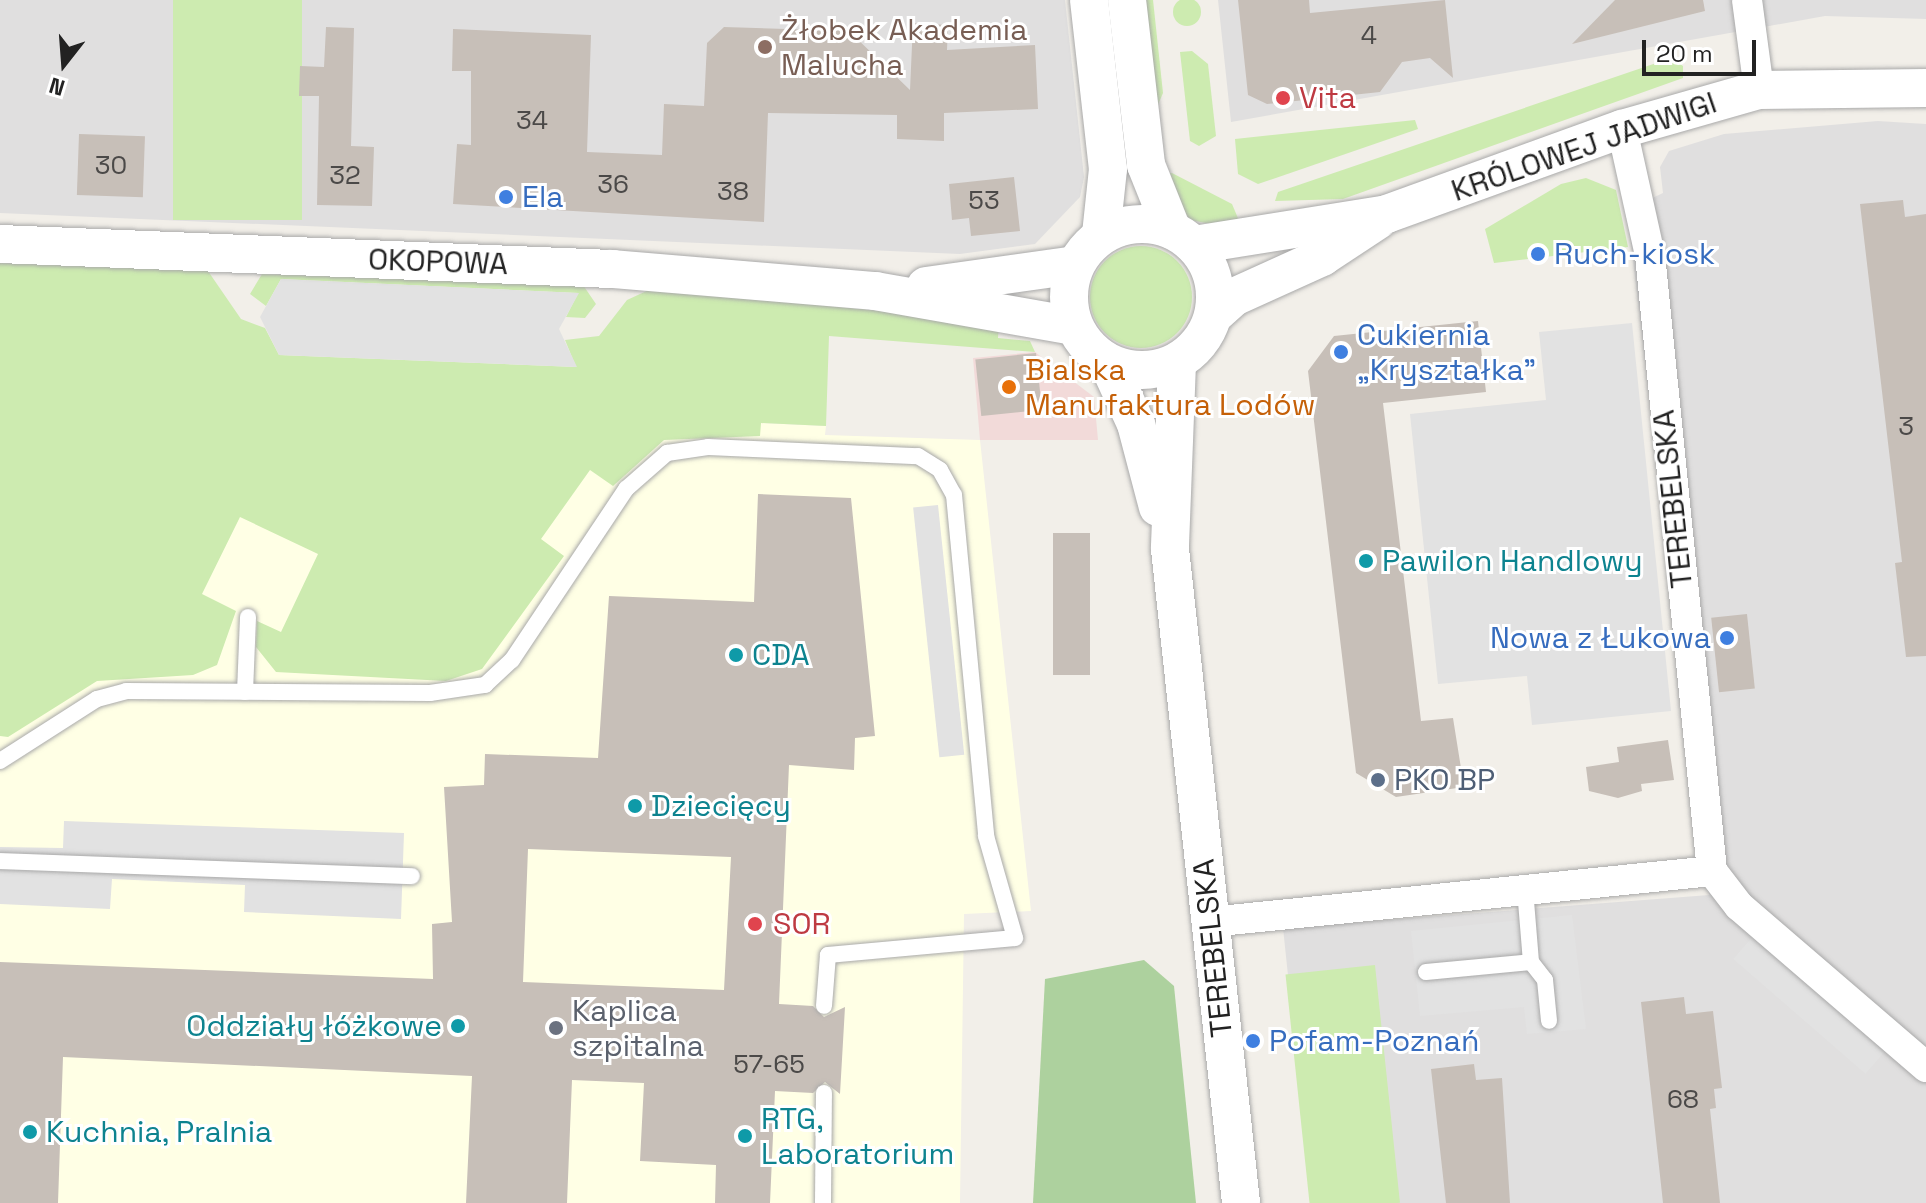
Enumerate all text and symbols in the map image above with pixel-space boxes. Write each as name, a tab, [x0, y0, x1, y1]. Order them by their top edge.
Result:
place label: Żłobek Akademia Malucha	[781, 12, 1028, 82]
house number: 4	[1361, 20, 1377, 52]
north arrow	[24, 24, 104, 104]
scale bar	[1646, 24, 1760, 74]
marker: Żłobek Akademia Malucha	[756, 38, 774, 56]
text: 20 m	[1656, 38, 1713, 69]
text: N	[46, 71, 68, 102]
place label: Vita	[1299, 80, 1356, 116]
street label: KRÓLOWEJ JADWIGI	[1447, 85, 1721, 209]
marker: Vita	[1274, 89, 1292, 107]
house number: 34	[516, 105, 548, 137]
house number: 30	[95, 150, 127, 182]
house number: 32	[329, 160, 361, 192]
house number: 36	[597, 169, 629, 201]
house number: 38	[717, 176, 749, 208]
place label: Ela	[522, 179, 563, 215]
house number: 53	[968, 185, 1000, 217]
marker: Ela	[497, 188, 515, 206]
place label: Ruch-kiosk	[1554, 236, 1715, 272]
street label: OKOPOWA	[368, 242, 508, 282]
marker: Ruch-kiosk	[1529, 245, 1547, 263]
place label: Cukiernia „Kryształka”	[1357, 317, 1536, 388]
marker: Cukiernia „Kryształka”	[1332, 343, 1350, 361]
place label: Bialska Manufaktura Lodów	[1025, 352, 1315, 422]
marker: Bialska Manufaktura Lodów	[1000, 378, 1018, 396]
street label: TEREBELSKA	[1646, 408, 1700, 590]
house number: 3	[1898, 411, 1914, 443]
place label: Pawilon Handlowy	[1382, 543, 1643, 579]
marker: Pawilon Handlowy	[1357, 552, 1375, 570]
place label: Nowa z Łukowa	[1490, 620, 1711, 656]
marker: Nowa z Łukowa	[1718, 629, 1736, 647]
place label: CDA	[752, 637, 810, 673]
marker: CDA	[727, 646, 745, 664]
place label: PKO BP	[1394, 762, 1495, 798]
marker: PKO BP	[1369, 771, 1387, 789]
place label: Dziecięcy	[651, 788, 791, 824]
marker: Dziecięcy	[626, 797, 644, 815]
street label: TEREBELSKA	[1186, 857, 1240, 1039]
place label: SOR	[773, 906, 830, 942]
marker: SOR	[744, 913, 766, 935]
place label: Kaplica szpitalna	[572, 993, 704, 1064]
place label: Oddziały łóżkowe	[186, 1008, 442, 1044]
marker: Oddziały łóżkowe	[449, 1017, 467, 1035]
marker: Kaplica szpitalna	[547, 1019, 565, 1037]
place label: Pofam-Poznań	[1269, 1023, 1479, 1059]
marker: Pofam-Poznań	[1244, 1032, 1262, 1050]
house number: 57-65	[733, 1049, 805, 1081]
house number: 68	[1667, 1084, 1699, 1116]
place label: RTG, Laboratorium	[761, 1101, 954, 1172]
place label: Kuchnia, Pralnia	[46, 1114, 273, 1150]
marker: Kuchnia, Pralnia	[21, 1123, 39, 1141]
marker: RTG, Laboratorium	[736, 1127, 754, 1145]

